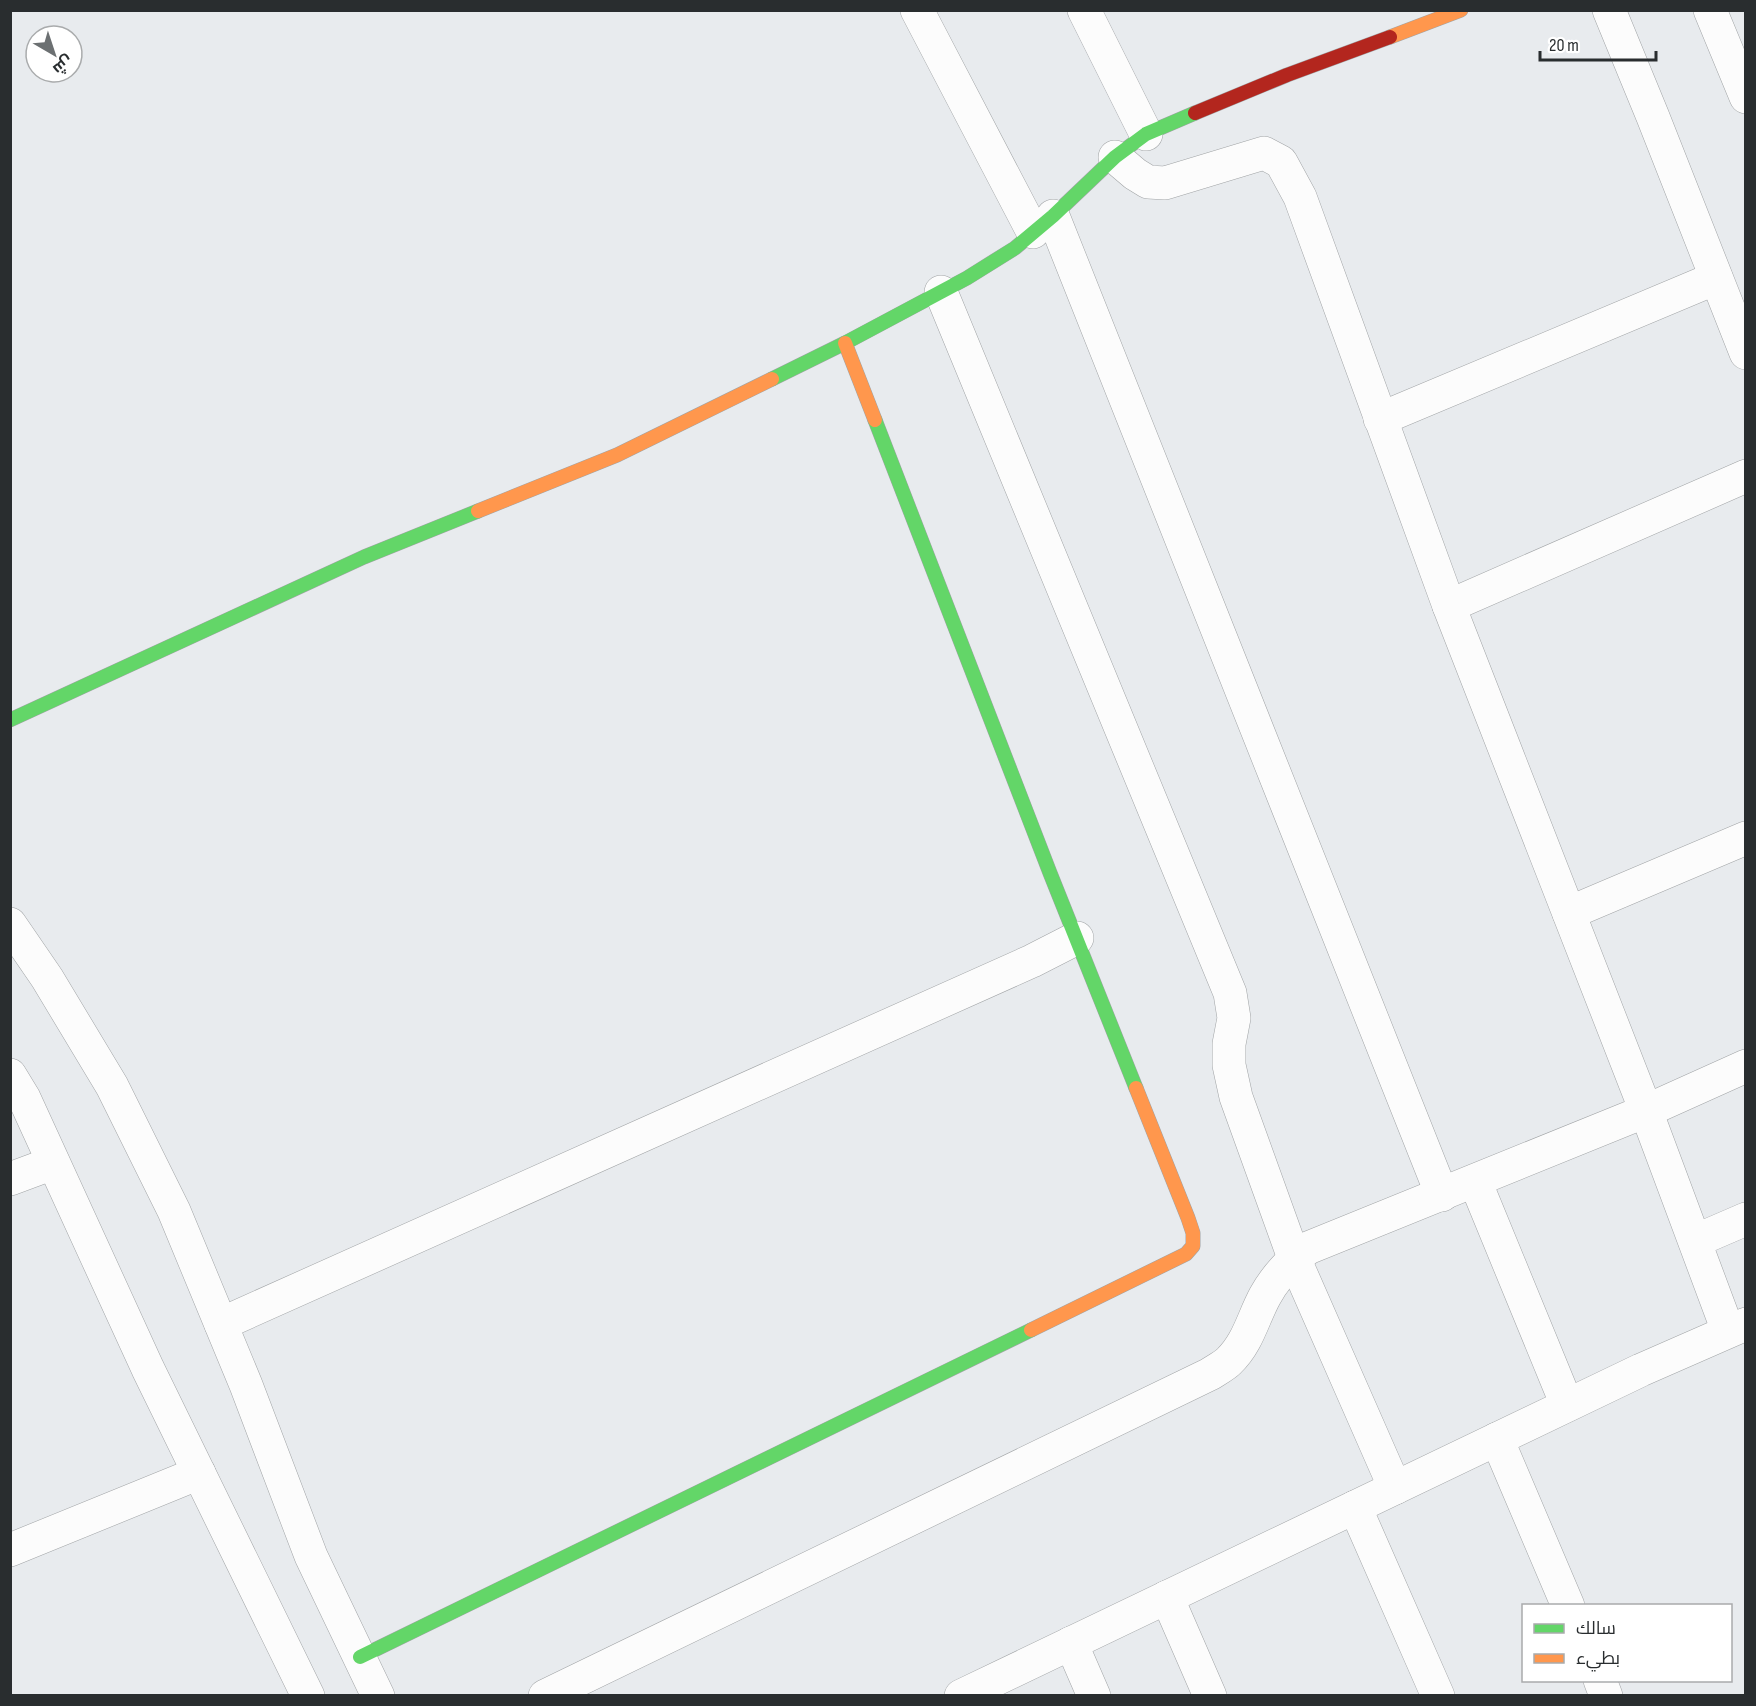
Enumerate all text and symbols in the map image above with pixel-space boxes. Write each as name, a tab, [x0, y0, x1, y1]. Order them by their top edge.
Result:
north arrow	[24, 24, 84, 84]
scale bar	[1540, 24, 1656, 62]
text: 20 m	[1549, 35, 1579, 56]
text: ش	[49, 51, 76, 78]
legend	[1522, 1604, 1732, 1682]
text: سالك	[1576, 1618, 1616, 1639]
text: بطيء	[1576, 1648, 1620, 1672]

